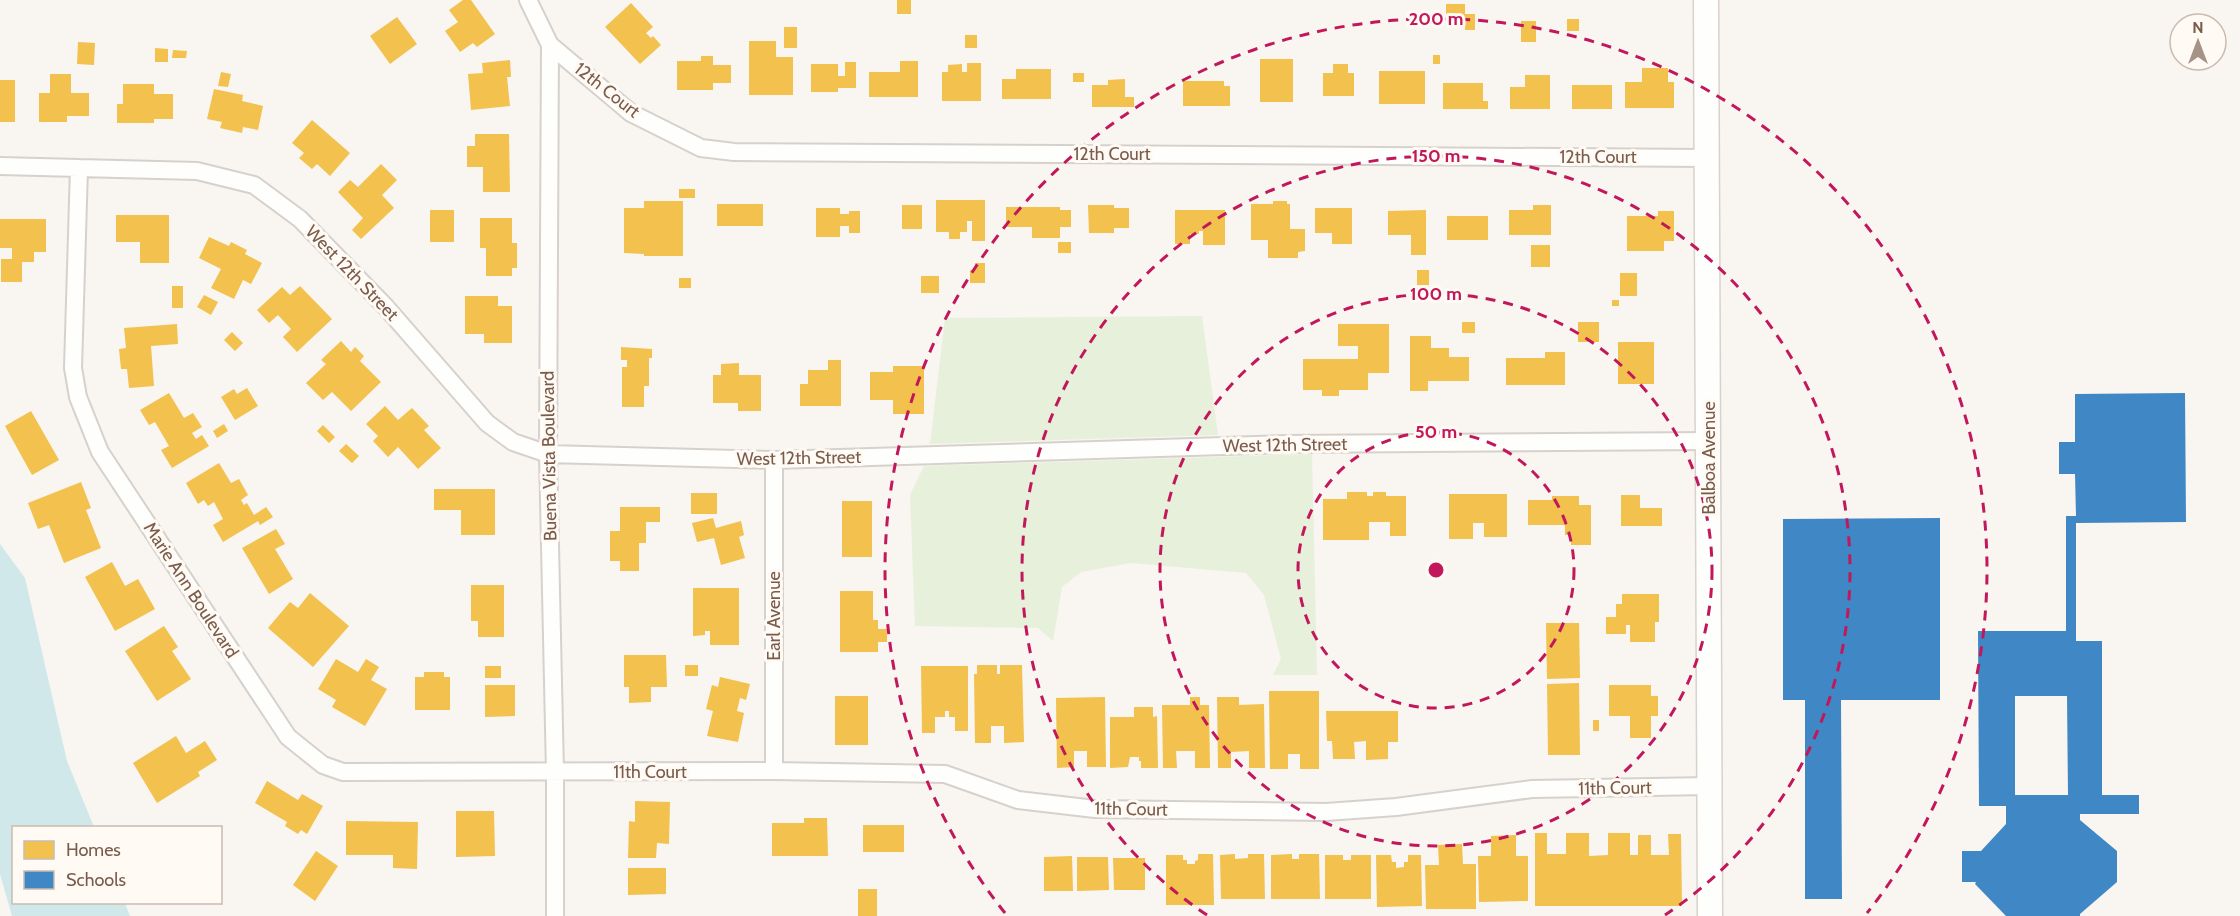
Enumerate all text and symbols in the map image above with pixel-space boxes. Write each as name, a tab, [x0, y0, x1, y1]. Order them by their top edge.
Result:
text: 200 m	[1409, 8, 1463, 30]
north arrow	[2168, 12, 2228, 72]
text: N	[2192, 18, 2204, 37]
street label: 12th Court	[570, 58, 644, 122]
street label: 12th Court	[1073, 143, 1151, 165]
text: 150 m	[1412, 145, 1460, 167]
street label: 12th Court	[1559, 146, 1637, 168]
street label: West 12th Street	[301, 221, 403, 325]
text: 100 m	[1410, 283, 1462, 305]
street label: Buena Vista Boulevard	[537, 371, 561, 541]
street label: Balboa Avenue	[1698, 401, 1720, 515]
text: 50 m	[1415, 421, 1457, 443]
street label: West 12th Street	[1223, 433, 1347, 457]
street label: West 12th Street	[737, 446, 861, 470]
street label: Marie Ann Boulevard	[139, 518, 243, 662]
centre of rings	[1426, 560, 1446, 580]
street label: Earl Avenue	[763, 571, 785, 661]
street label: 11th Court	[613, 761, 687, 783]
street label: 11th Court	[1578, 776, 1652, 800]
street label: 11th Court	[1094, 797, 1168, 821]
legend	[12, 826, 222, 904]
text: Homes	[66, 839, 121, 861]
text: Schools	[66, 869, 126, 891]

